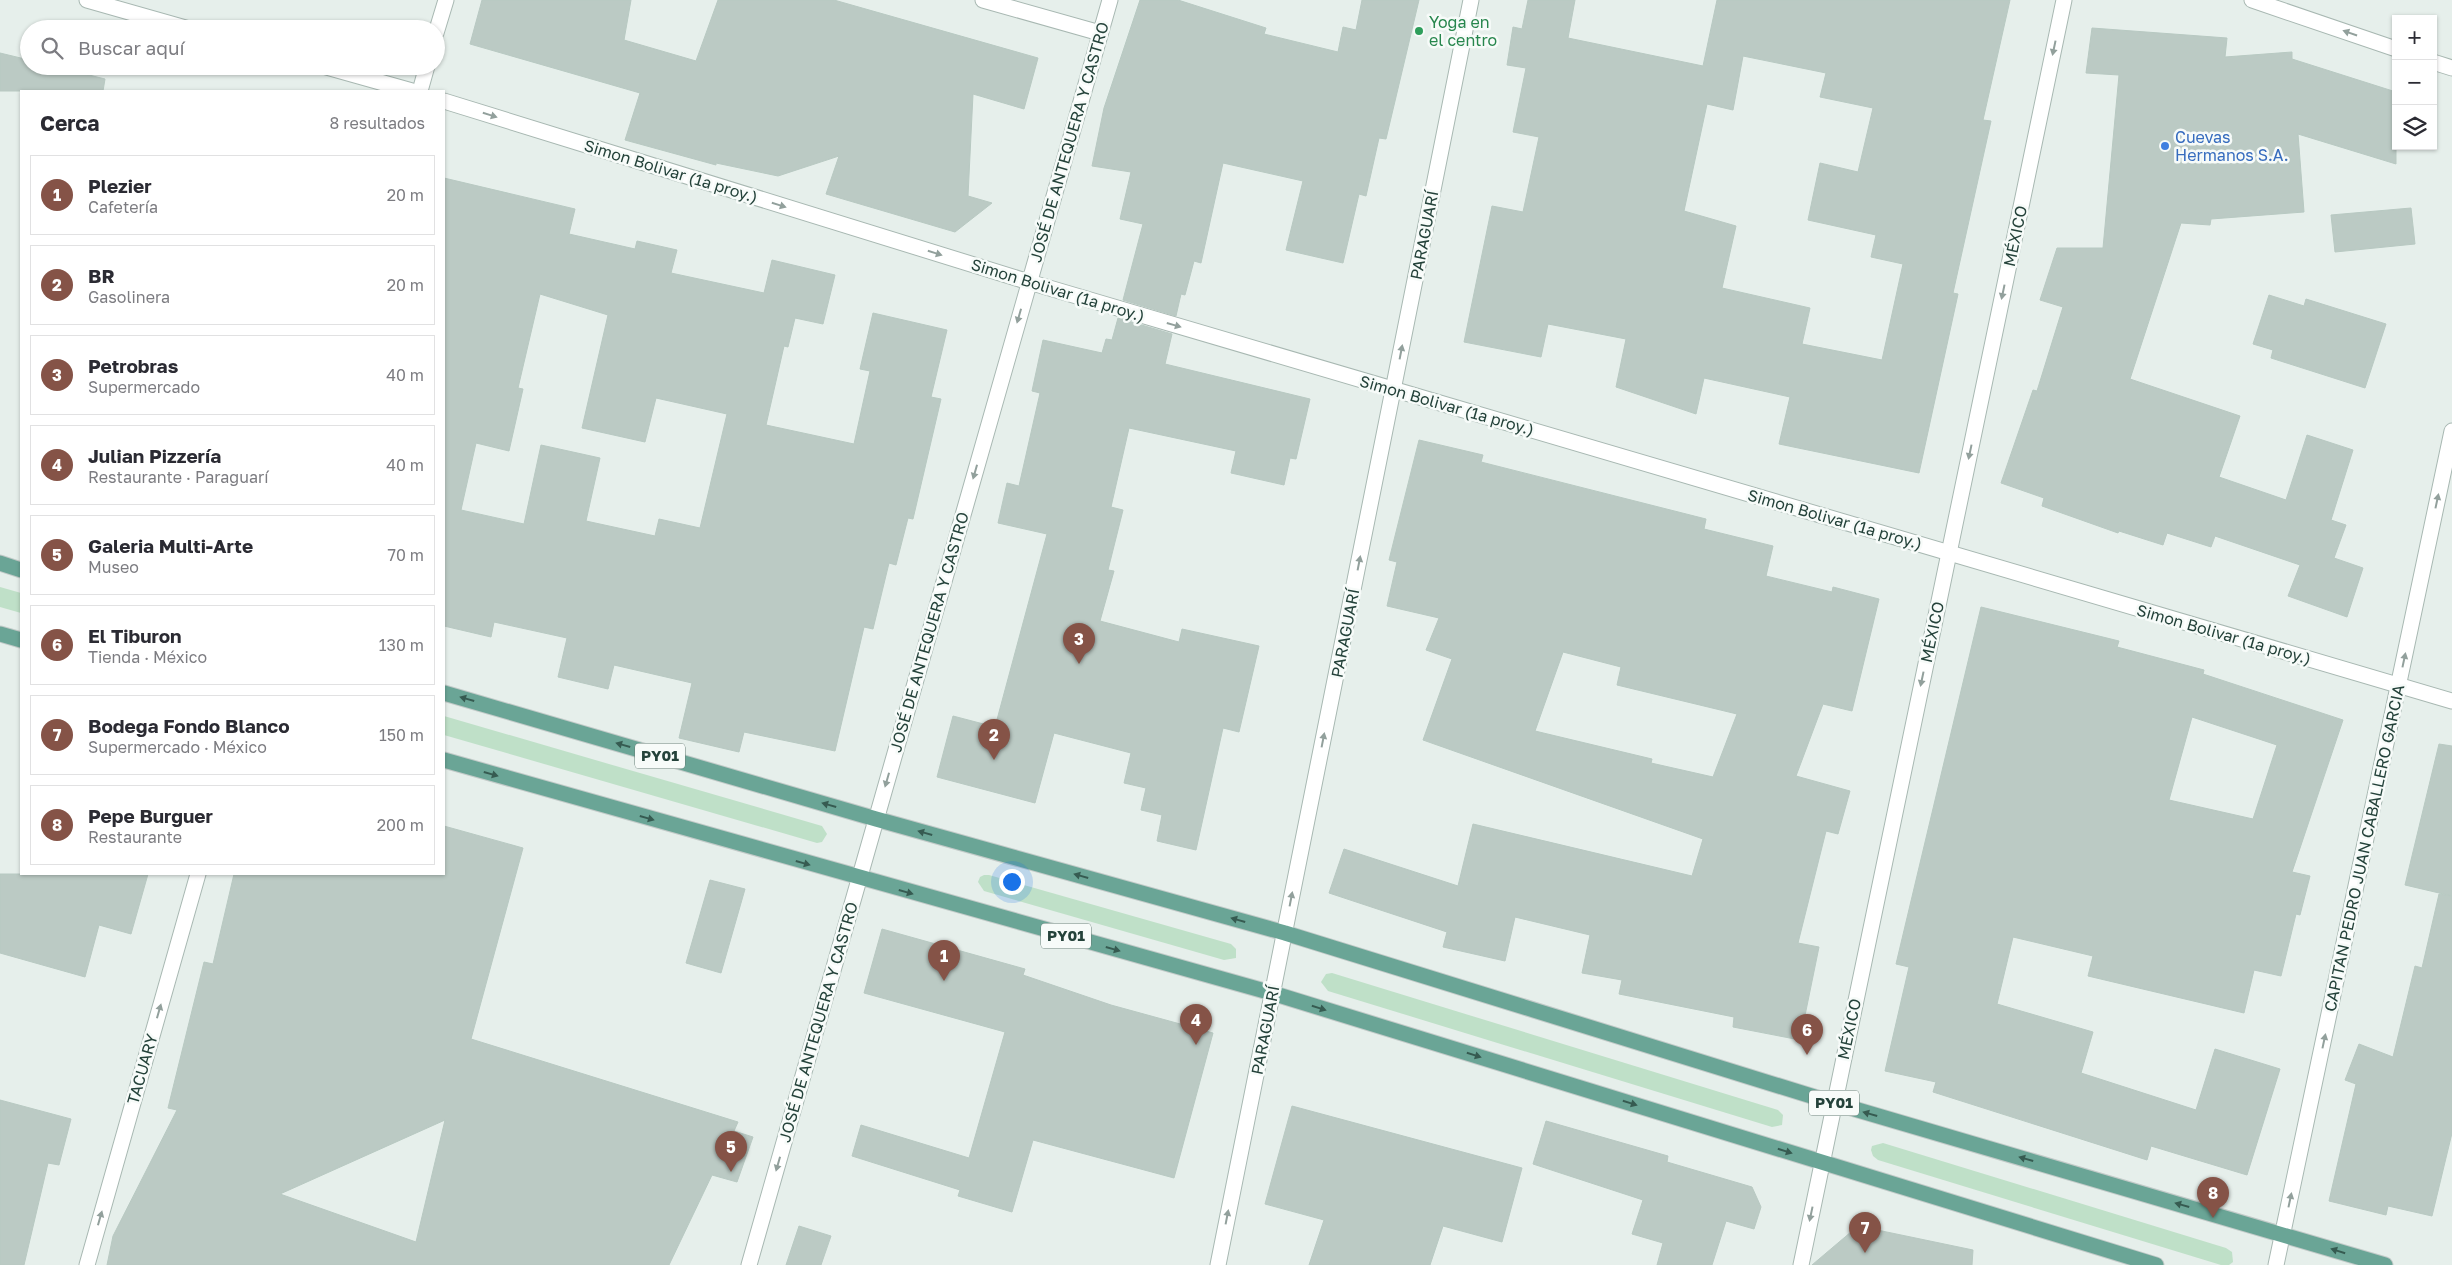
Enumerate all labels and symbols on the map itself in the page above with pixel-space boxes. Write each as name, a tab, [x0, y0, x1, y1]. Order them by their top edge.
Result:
place label: Yoga en el centro	[1429, 12, 1497, 50]
street label: JOSÉ DE ANTEQUERA Y CASTRO	[1025, 20, 1113, 264]
marker: Yoga en el centro	[1413, 25, 1425, 37]
one-way arrow	[2342, 29, 2357, 36]
one-way arrow	[2050, 40, 2058, 55]
one-way arrow	[483, 112, 498, 120]
place label: Cuevas Hermanos S.A.	[2175, 127, 2289, 165]
street label: Simon Bolivar (1ª proy.)	[582, 135, 760, 207]
marker: Cuevas Hermanos S.A.	[2159, 140, 2171, 152]
street label: PARAGUARÍ	[1406, 188, 1443, 281]
one-way arrow	[772, 201, 787, 209]
street label: MÉXICO	[1999, 204, 2031, 268]
one-way arrow	[927, 249, 942, 257]
street label: Simon Bolivar (1ª proy.)	[969, 254, 1147, 326]
one-way arrow	[1999, 285, 2007, 300]
one-way arrow	[1015, 308, 1023, 323]
one-way arrow	[1167, 321, 1182, 329]
one-way arrow	[1397, 345, 1405, 360]
street label: Simon Bolivar (1ª proy.)	[1357, 371, 1537, 439]
one-way arrow	[1966, 444, 1974, 459]
one-way arrow	[970, 465, 978, 480]
street label: Simon Bolivar (1ª proy.)	[1745, 485, 1925, 553]
one-way arrow	[2434, 492, 2442, 508]
street label: JOSÉ DE ANTEQUERA Y CASTRO	[885, 510, 973, 754]
one-way arrow	[1355, 556, 1363, 571]
street label: PARAGUARÍ	[1327, 586, 1364, 679]
street label: MÉXICO	[1916, 600, 1948, 664]
street label: Simon Bolivar (1ª proy.)	[2134, 600, 2314, 668]
pin: 3	[1063, 623, 1095, 664]
one-way arrow	[2400, 652, 2408, 667]
one-way arrow	[1918, 672, 1926, 688]
street label: CAPITAN PEDRO JUAN CABALLERO GARCIA	[2320, 682, 2409, 1013]
one-way arrow	[459, 695, 474, 703]
pin: 2	[978, 719, 1010, 760]
one-way arrow	[1320, 731, 1328, 747]
one-way arrow	[615, 740, 630, 748]
road number: PY01	[635, 744, 685, 768]
one-way arrow	[483, 770, 498, 778]
one-way arrow	[882, 772, 890, 787]
one-way arrow	[821, 801, 836, 809]
one-way arrow	[640, 815, 655, 823]
one-way arrow	[917, 828, 932, 836]
one-way arrow	[796, 859, 811, 867]
your location	[999, 869, 1025, 895]
one-way arrow	[1074, 872, 1089, 880]
one-way arrow	[899, 888, 914, 896]
one-way arrow	[1288, 890, 1296, 906]
street label: JOSÉ DE ANTEQUERA Y CASTRO	[774, 900, 862, 1144]
one-way arrow	[1230, 916, 1245, 924]
road number: PY01	[1041, 924, 1091, 948]
pin: 1	[928, 940, 960, 981]
one-way arrow	[1106, 946, 1121, 954]
street label: PARAGUARÍ	[1247, 983, 1284, 1076]
street label: MÉXICO	[1833, 997, 1865, 1061]
one-way arrow	[155, 1004, 163, 1019]
pin: 4	[1180, 1004, 1212, 1045]
one-way arrow	[1312, 1004, 1327, 1012]
pin: 6	[1791, 1014, 1823, 1055]
street label: TACUARY	[122, 1031, 162, 1107]
one-way arrow	[2320, 1033, 2328, 1049]
one-way arrow	[1467, 1052, 1482, 1060]
road number: PY01	[1809, 1090, 1859, 1116]
one-way arrow	[1622, 1100, 1637, 1108]
one-way arrow	[1863, 1109, 1878, 1117]
pin: 5	[715, 1131, 747, 1172]
one-way arrow	[1778, 1147, 1793, 1155]
one-way arrow	[2019, 1155, 2034, 1163]
one-way arrow	[773, 1156, 781, 1171]
pin: 8	[2197, 1177, 2229, 1218]
one-way arrow	[2286, 1193, 2294, 1208]
one-way arrow	[2175, 1201, 2190, 1209]
one-way arrow	[1807, 1206, 1815, 1221]
one-way arrow	[1224, 1209, 1232, 1225]
one-way arrow	[97, 1211, 105, 1226]
pin: 7	[1849, 1212, 1881, 1253]
one-way arrow	[2330, 1247, 2345, 1255]

